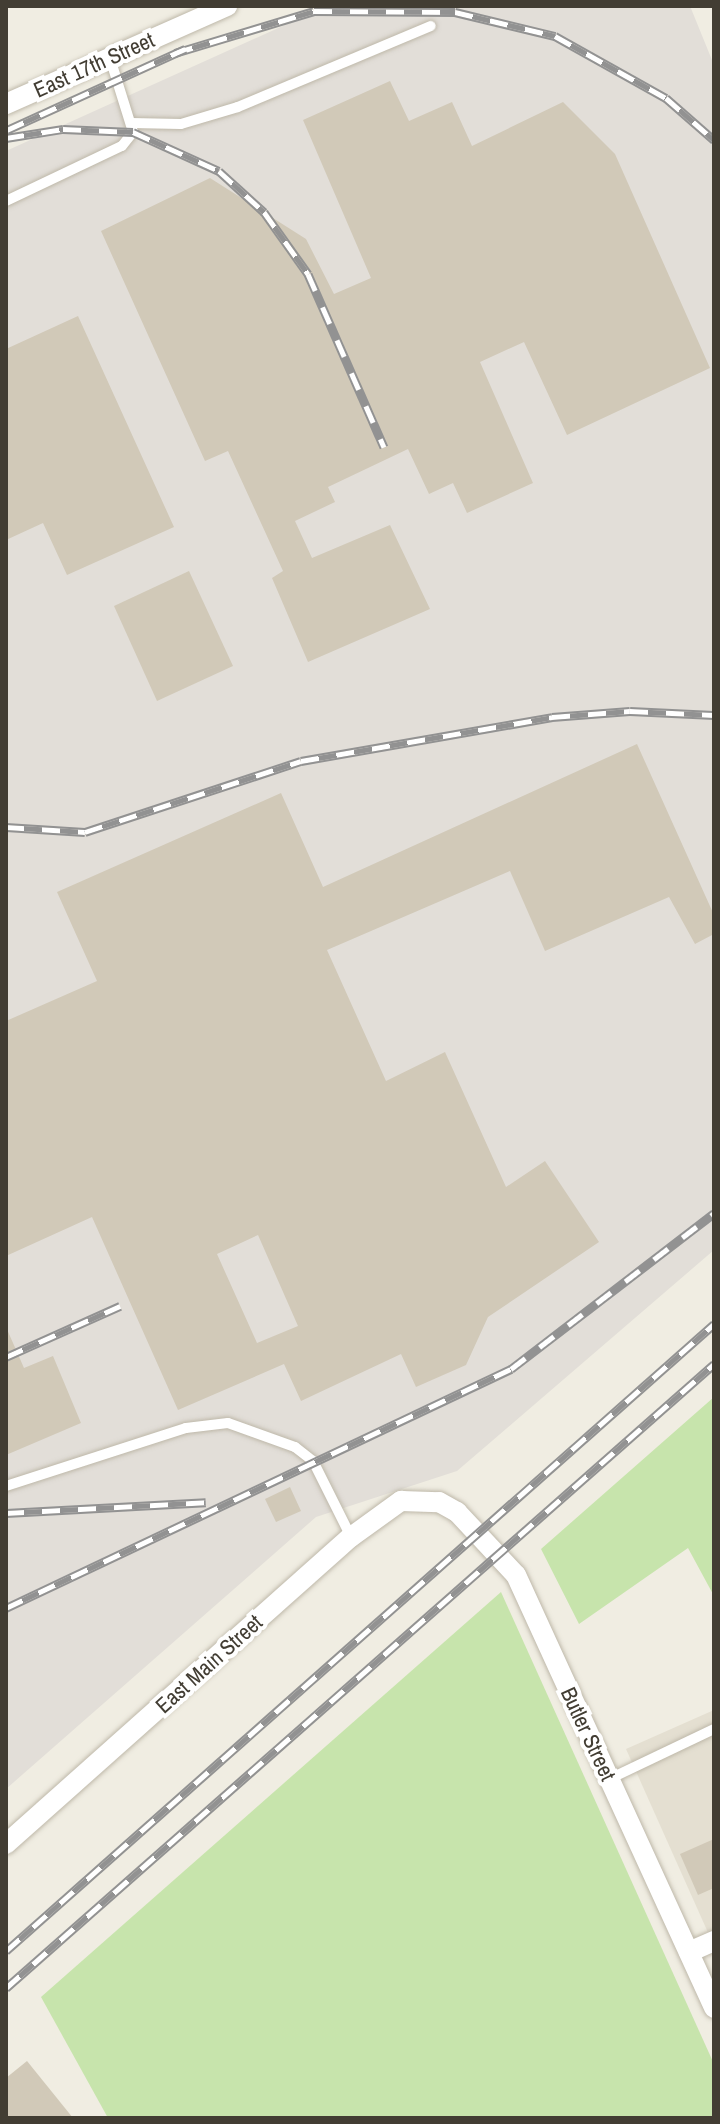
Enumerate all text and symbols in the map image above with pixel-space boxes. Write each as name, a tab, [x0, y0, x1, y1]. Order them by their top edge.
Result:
street label: East 17th Street	[30, 27, 158, 103]
street label: East Main Street	[150, 1609, 268, 1719]
street label: Butler Street	[555, 1683, 621, 1785]

